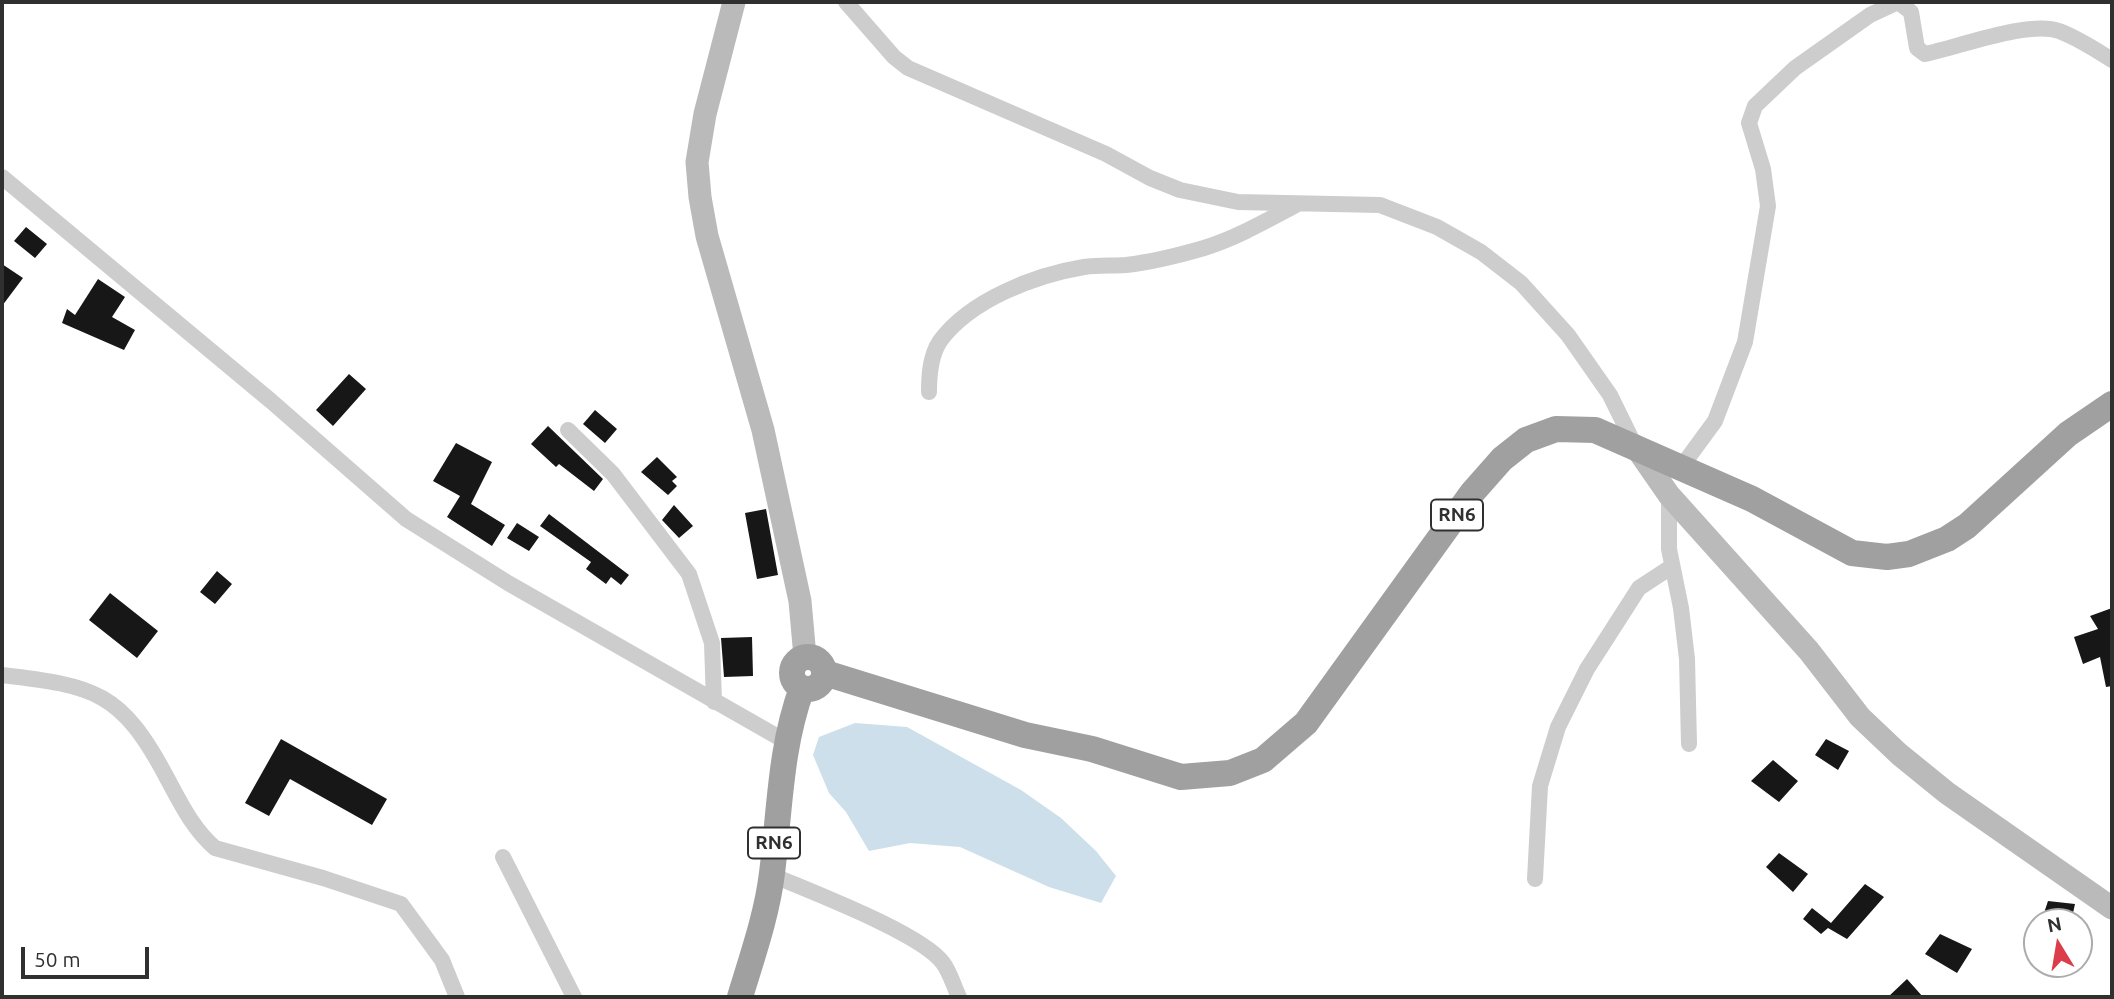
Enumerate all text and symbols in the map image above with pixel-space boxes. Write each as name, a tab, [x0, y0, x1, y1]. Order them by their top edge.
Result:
road number: RN6	[1431, 500, 1483, 530]
road number: RN6	[748, 828, 800, 858]
north arrow	[2023, 908, 2093, 978]
text: N	[2045, 912, 2063, 937]
scale bar	[24, 932, 152, 976]
text: 50 m	[34, 947, 81, 971]

